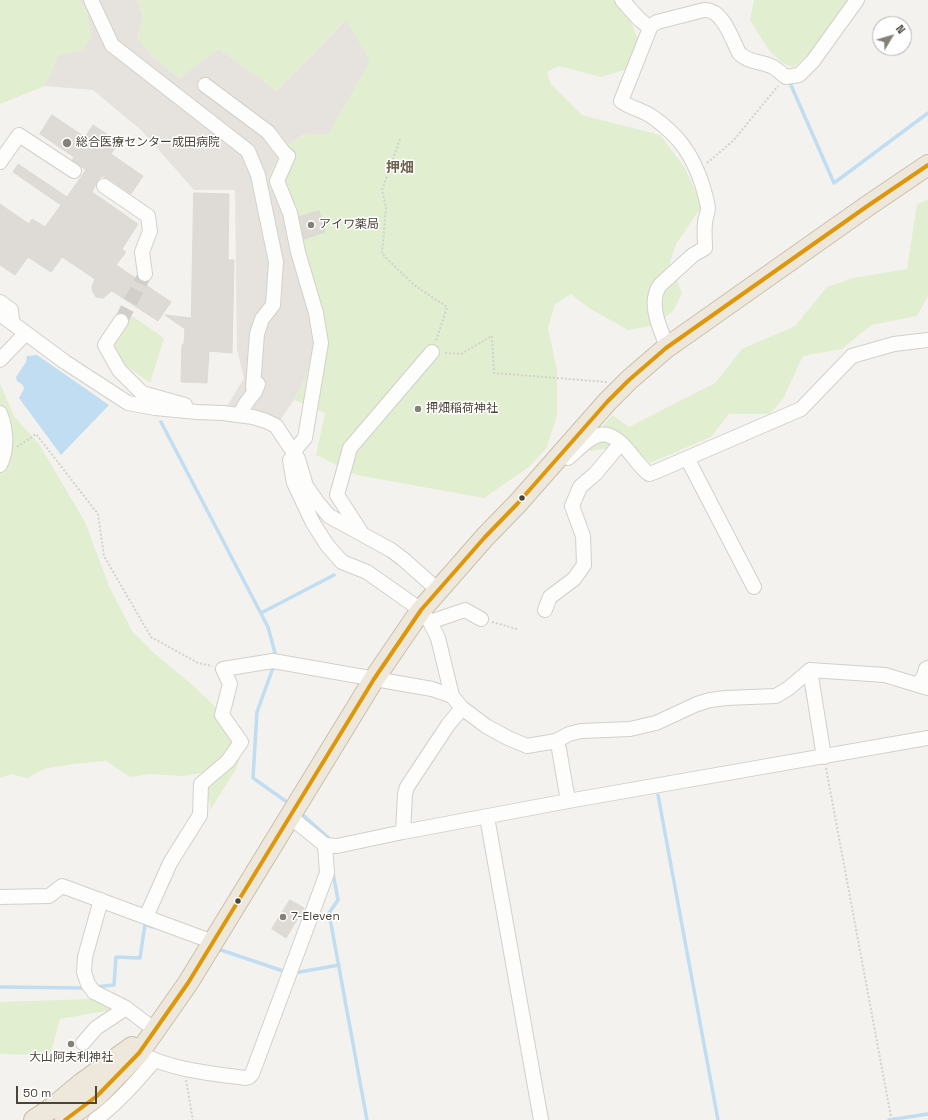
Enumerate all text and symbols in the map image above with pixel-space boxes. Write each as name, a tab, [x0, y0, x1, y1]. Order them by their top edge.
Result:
north arrow	[872, 16, 912, 56]
text: N	[893, 22, 908, 36]
place label: 総合医療センター成田病院	[76, 136, 220, 150]
marker: 総合医療センター成田病院	[61, 137, 73, 149]
district label: 押畑	[386, 160, 414, 176]
place label: アイワ薬局	[319, 218, 379, 232]
marker: アイワ薬局	[306, 220, 316, 230]
place label: 押畑稲荷神社	[426, 402, 498, 416]
marker: 押畑稲荷神社	[413, 404, 423, 414]
unlabelled marker	[517, 493, 527, 503]
unlabelled marker	[233, 896, 243, 906]
place label: 7-Eleven	[291, 910, 340, 924]
marker: 7-Eleven	[278, 912, 288, 922]
marker: 大山阿夫利神社	[66, 1039, 76, 1049]
place label: 大山阿夫利神社	[29, 1051, 113, 1065]
scale bar	[18, 1078, 99, 1104]
text: 50 m	[23, 1085, 51, 1101]

